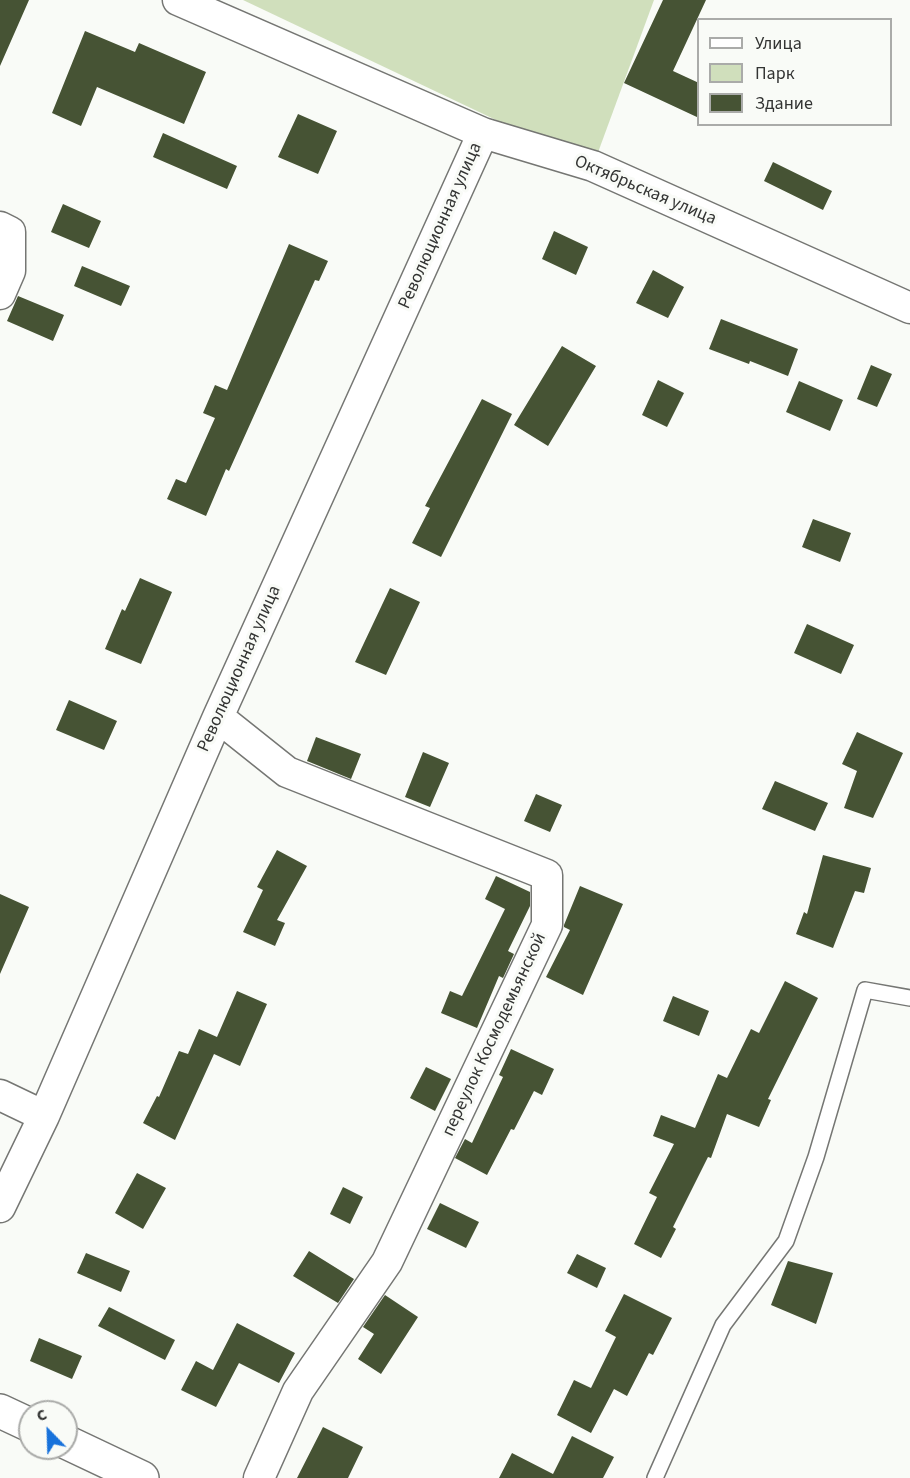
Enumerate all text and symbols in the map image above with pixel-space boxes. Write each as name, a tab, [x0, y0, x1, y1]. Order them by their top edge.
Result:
legend	[697, 18, 892, 126]
text: Улица	[755, 31, 802, 56]
text: Парк	[755, 61, 795, 86]
text: Здание	[755, 91, 813, 116]
street label: Революционная улица	[395, 139, 487, 313]
street label: Октябрьская улица	[571, 151, 719, 231]
street label: Революционная улица	[194, 582, 286, 756]
street label: переулок Космодемьянской	[438, 930, 552, 1140]
north arrow	[18, 1400, 78, 1460]
text: С	[33, 1403, 50, 1427]

